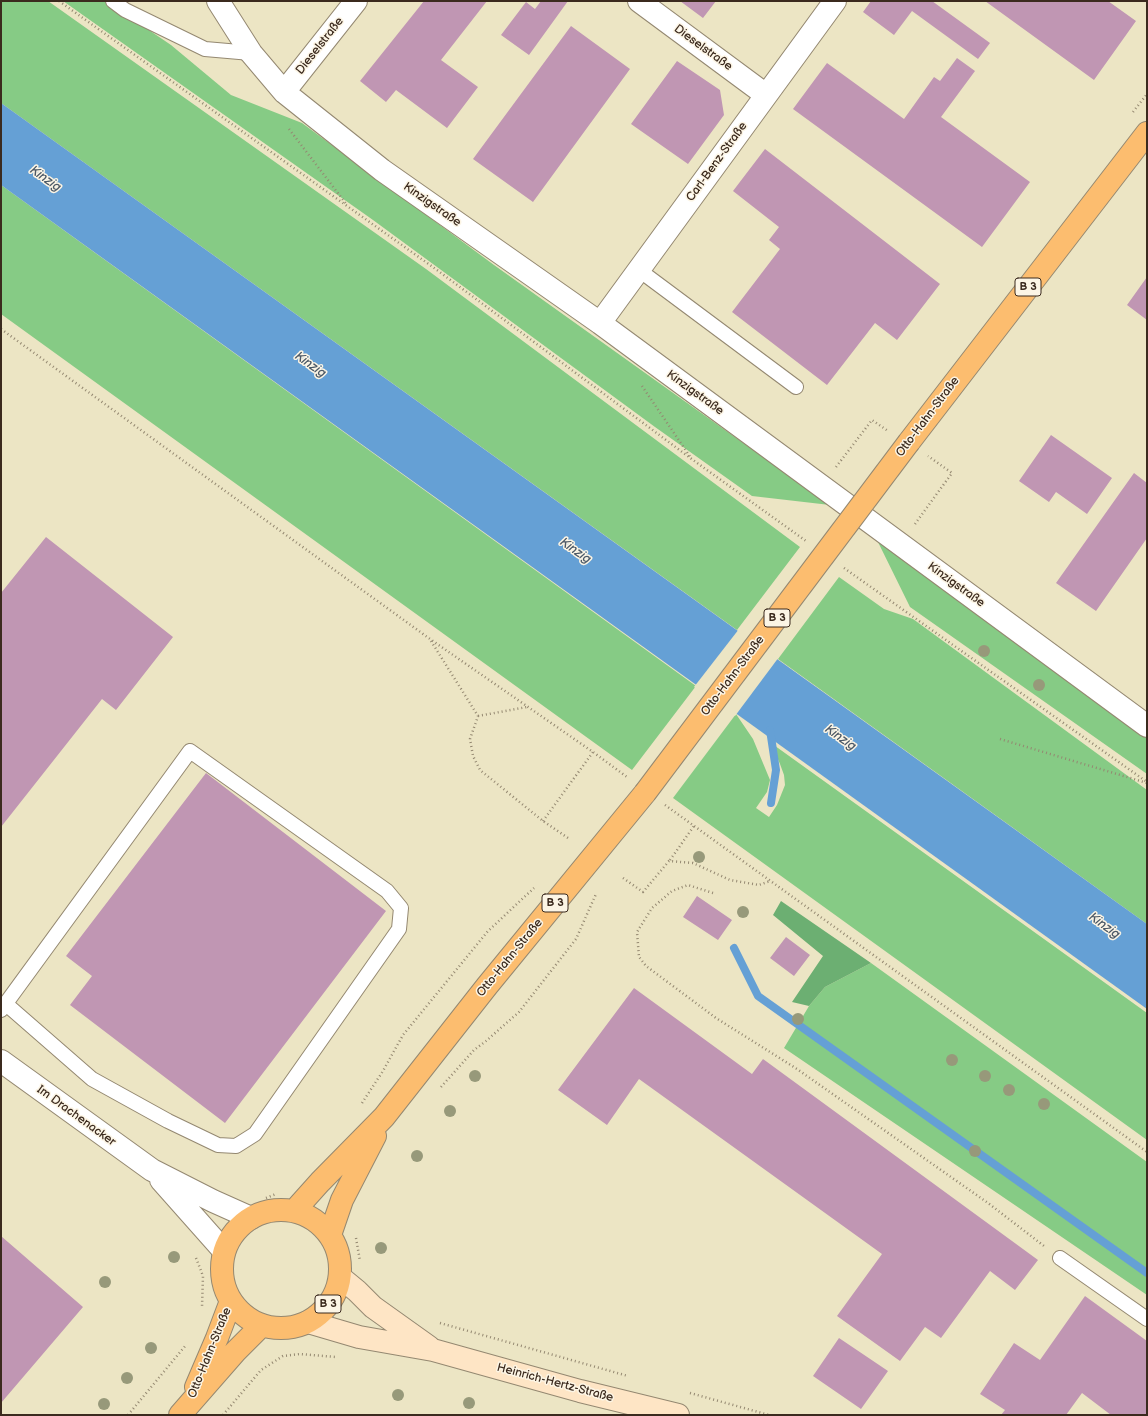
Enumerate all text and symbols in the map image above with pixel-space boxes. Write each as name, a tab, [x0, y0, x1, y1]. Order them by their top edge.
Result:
street label: Dieselstraße	[293, 14, 347, 78]
street label: Dieselstraße	[671, 22, 735, 74]
street label: Carl-Benz-Straße	[683, 120, 751, 204]
water label: Kinzig	[26, 163, 64, 195]
street label: Kinzigstraße	[400, 180, 464, 230]
road number: B 3	[1015, 278, 1041, 296]
water label: Kinzig	[291, 349, 329, 381]
street label: Kinzigstraße	[664, 367, 726, 419]
street label: Otto-Hahn-Straße	[893, 374, 963, 460]
water label: Kinzig	[556, 535, 594, 567]
street label: Kinzigstraße	[925, 559, 987, 611]
road number: B 3	[764, 609, 790, 627]
street label: Otto-Hahn-Straße	[698, 633, 768, 719]
water label: Kinzig	[821, 722, 859, 754]
road number: B 3	[542, 894, 568, 912]
water label: Kinzig	[1085, 909, 1123, 943]
street label: Otto-Hahn-Straße	[474, 916, 546, 1000]
street label: Im Drachenacker	[34, 1083, 118, 1149]
road number: B 3	[315, 1295, 341, 1313]
street label: Otto-Hahn-Straße	[185, 1306, 235, 1400]
street label: Heinrich-Hertz-Straße	[495, 1361, 615, 1405]

